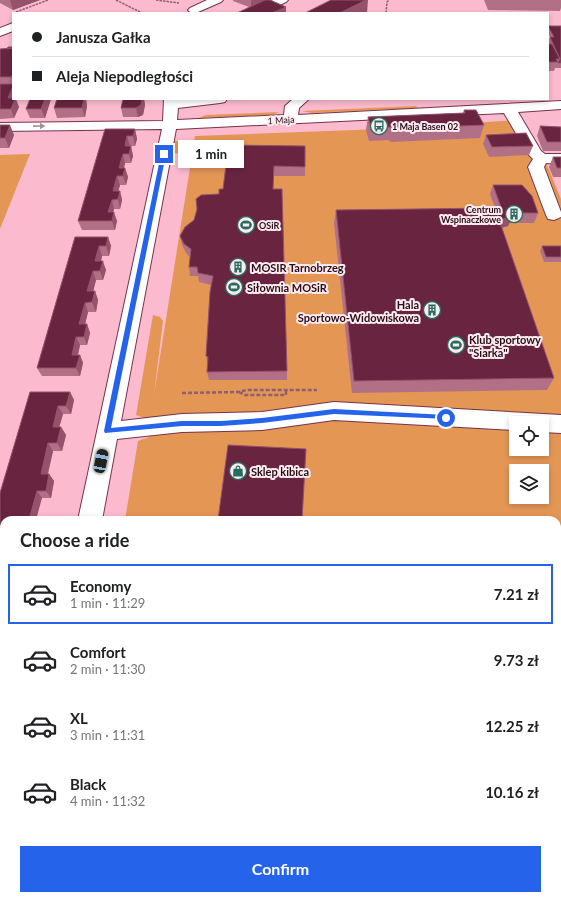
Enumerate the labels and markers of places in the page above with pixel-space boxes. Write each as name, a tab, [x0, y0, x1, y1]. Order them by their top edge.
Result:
bus stop icon: 1 Maja Basen 02	[369, 116, 389, 136]
place label: 1 Maja Basen 02	[392, 121, 458, 132]
place label: Centrum Wspinaczkowe	[441, 204, 501, 225]
building icon: Centrum Wspinaczkowe	[504, 204, 524, 224]
sports icon: OSiR	[236, 215, 256, 235]
place label: OSiR	[259, 220, 279, 231]
building icon: MOSIR Tarnobrzeg	[228, 257, 248, 277]
place label: MOSIR Tarnobrzeg	[251, 261, 344, 274]
sports icon: Siłownia MOSiR	[224, 277, 244, 297]
place label: Siłownia MOSiR	[247, 281, 328, 294]
place label: Hala Sportowo-Widowiskowa	[298, 298, 419, 324]
building icon: Hala Sportowo-Widowiskowa	[422, 300, 442, 320]
place label: Klub sportowy "Siarka"	[469, 333, 541, 359]
sports icon: Klub sportowy "Siarka"	[446, 335, 466, 355]
shop icon: Sklep kibica	[228, 461, 248, 481]
place label: Sklep kibica	[251, 465, 309, 478]

